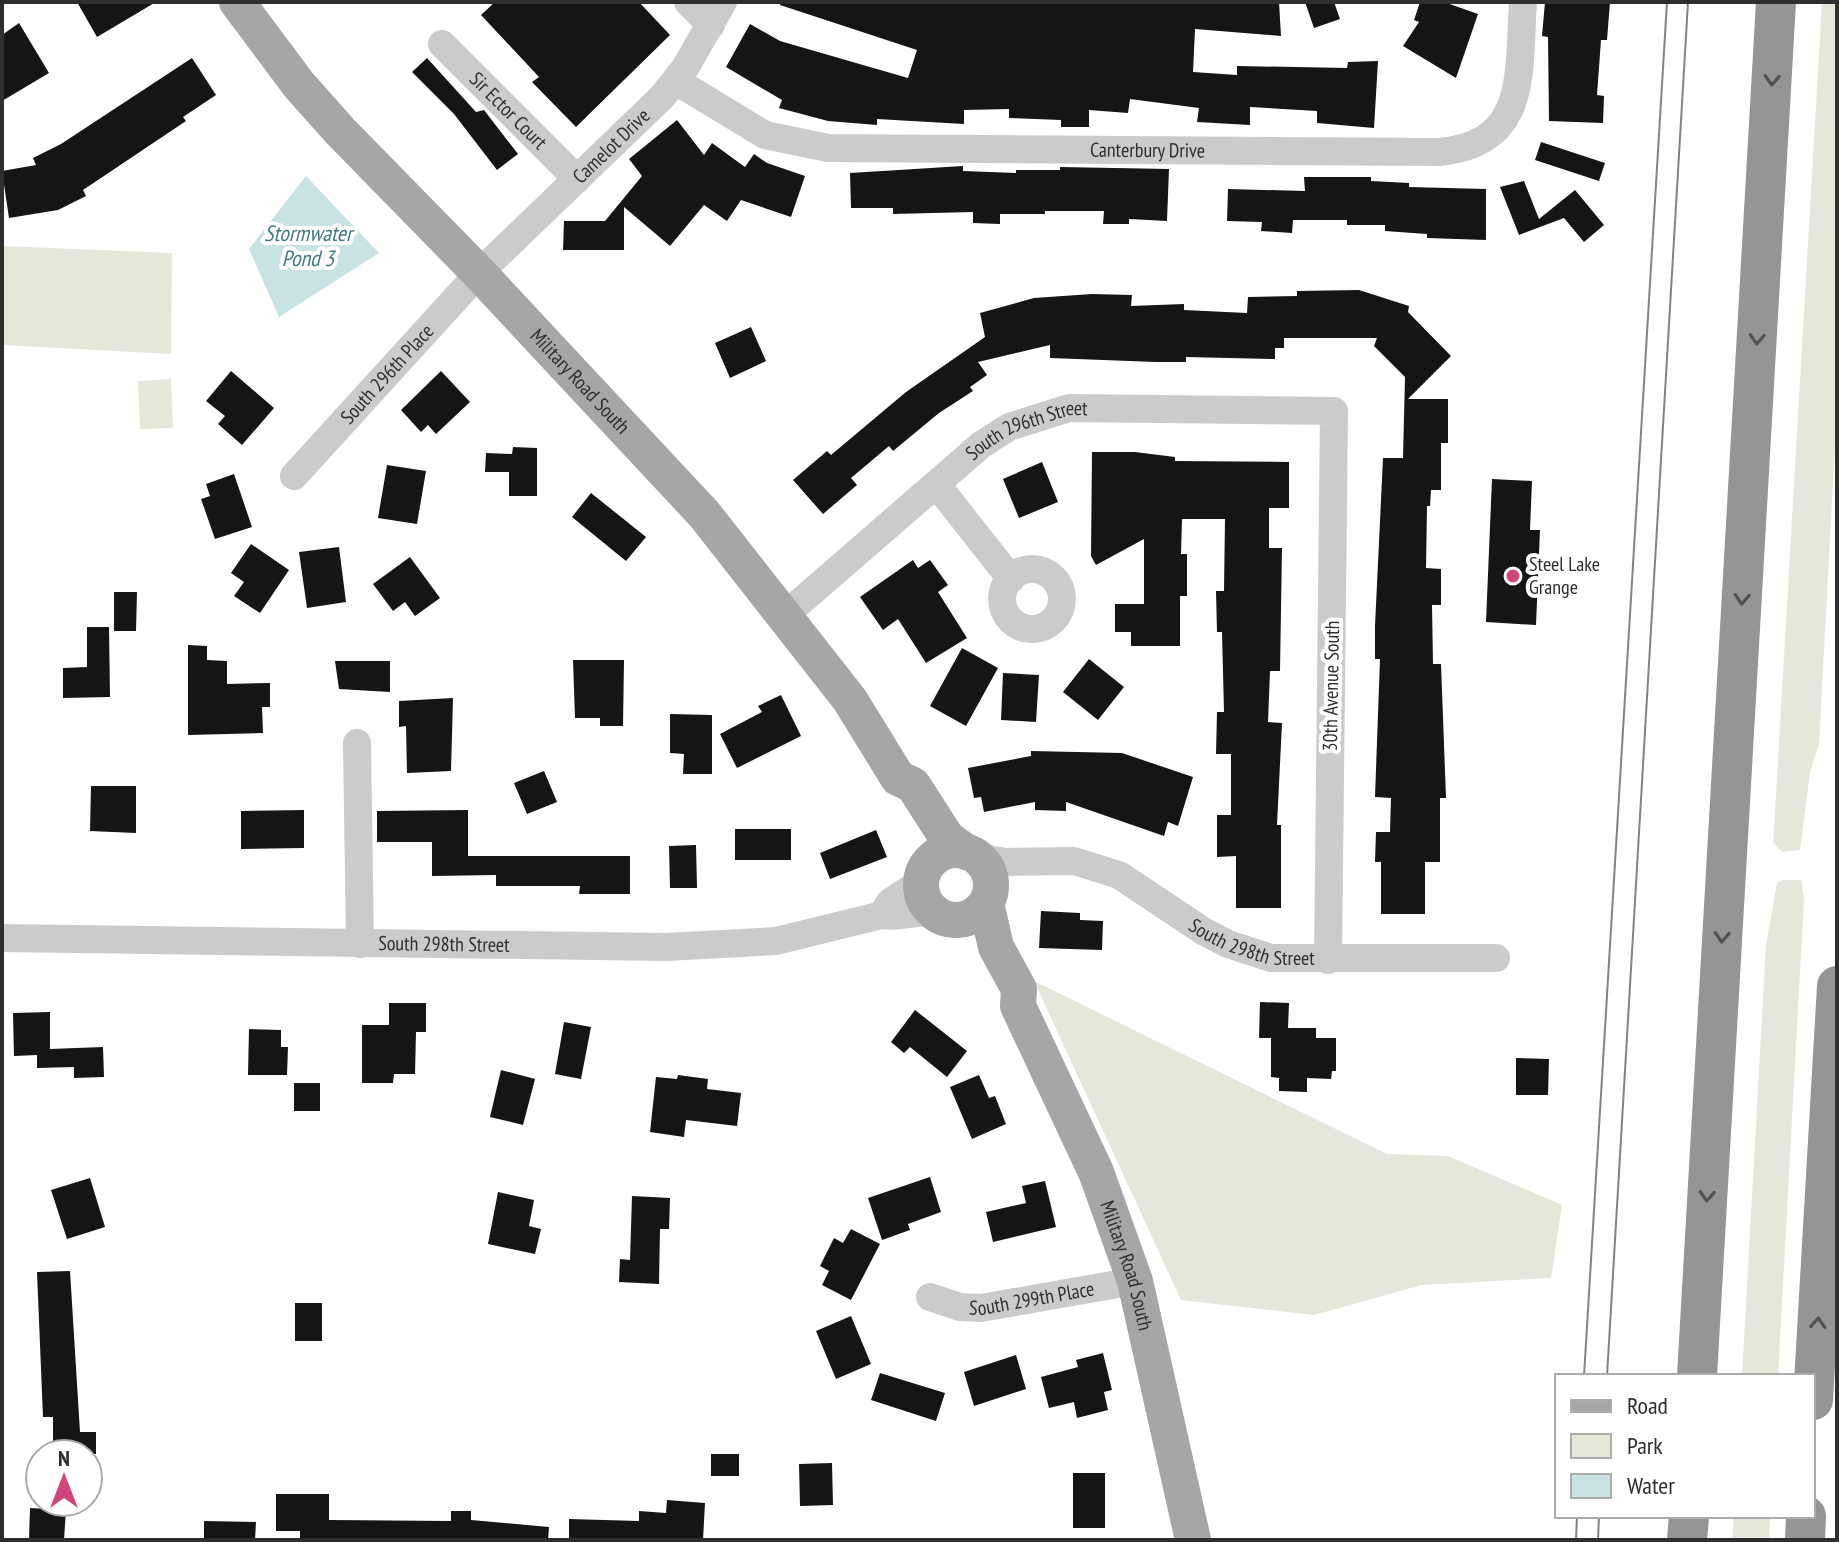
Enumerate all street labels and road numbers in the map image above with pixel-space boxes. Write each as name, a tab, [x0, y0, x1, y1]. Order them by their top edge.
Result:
street label: Sir Ector Court	[464, 66, 553, 155]
street label: Camelot Drive	[567, 103, 655, 189]
street label: Canterbury Drive	[1090, 137, 1205, 163]
street label: South 296th Place	[335, 318, 439, 430]
street label: Military Road South	[525, 323, 636, 439]
street label: South 296th Street	[960, 395, 1088, 466]
street label: 30th Avenue South	[1317, 620, 1345, 752]
street label: South 298th Street	[1184, 912, 1315, 971]
street label: South 298th Street	[378, 930, 510, 958]
street label: Military Road South	[1094, 1197, 1159, 1333]
street label: South 299th Place	[968, 1275, 1096, 1321]

